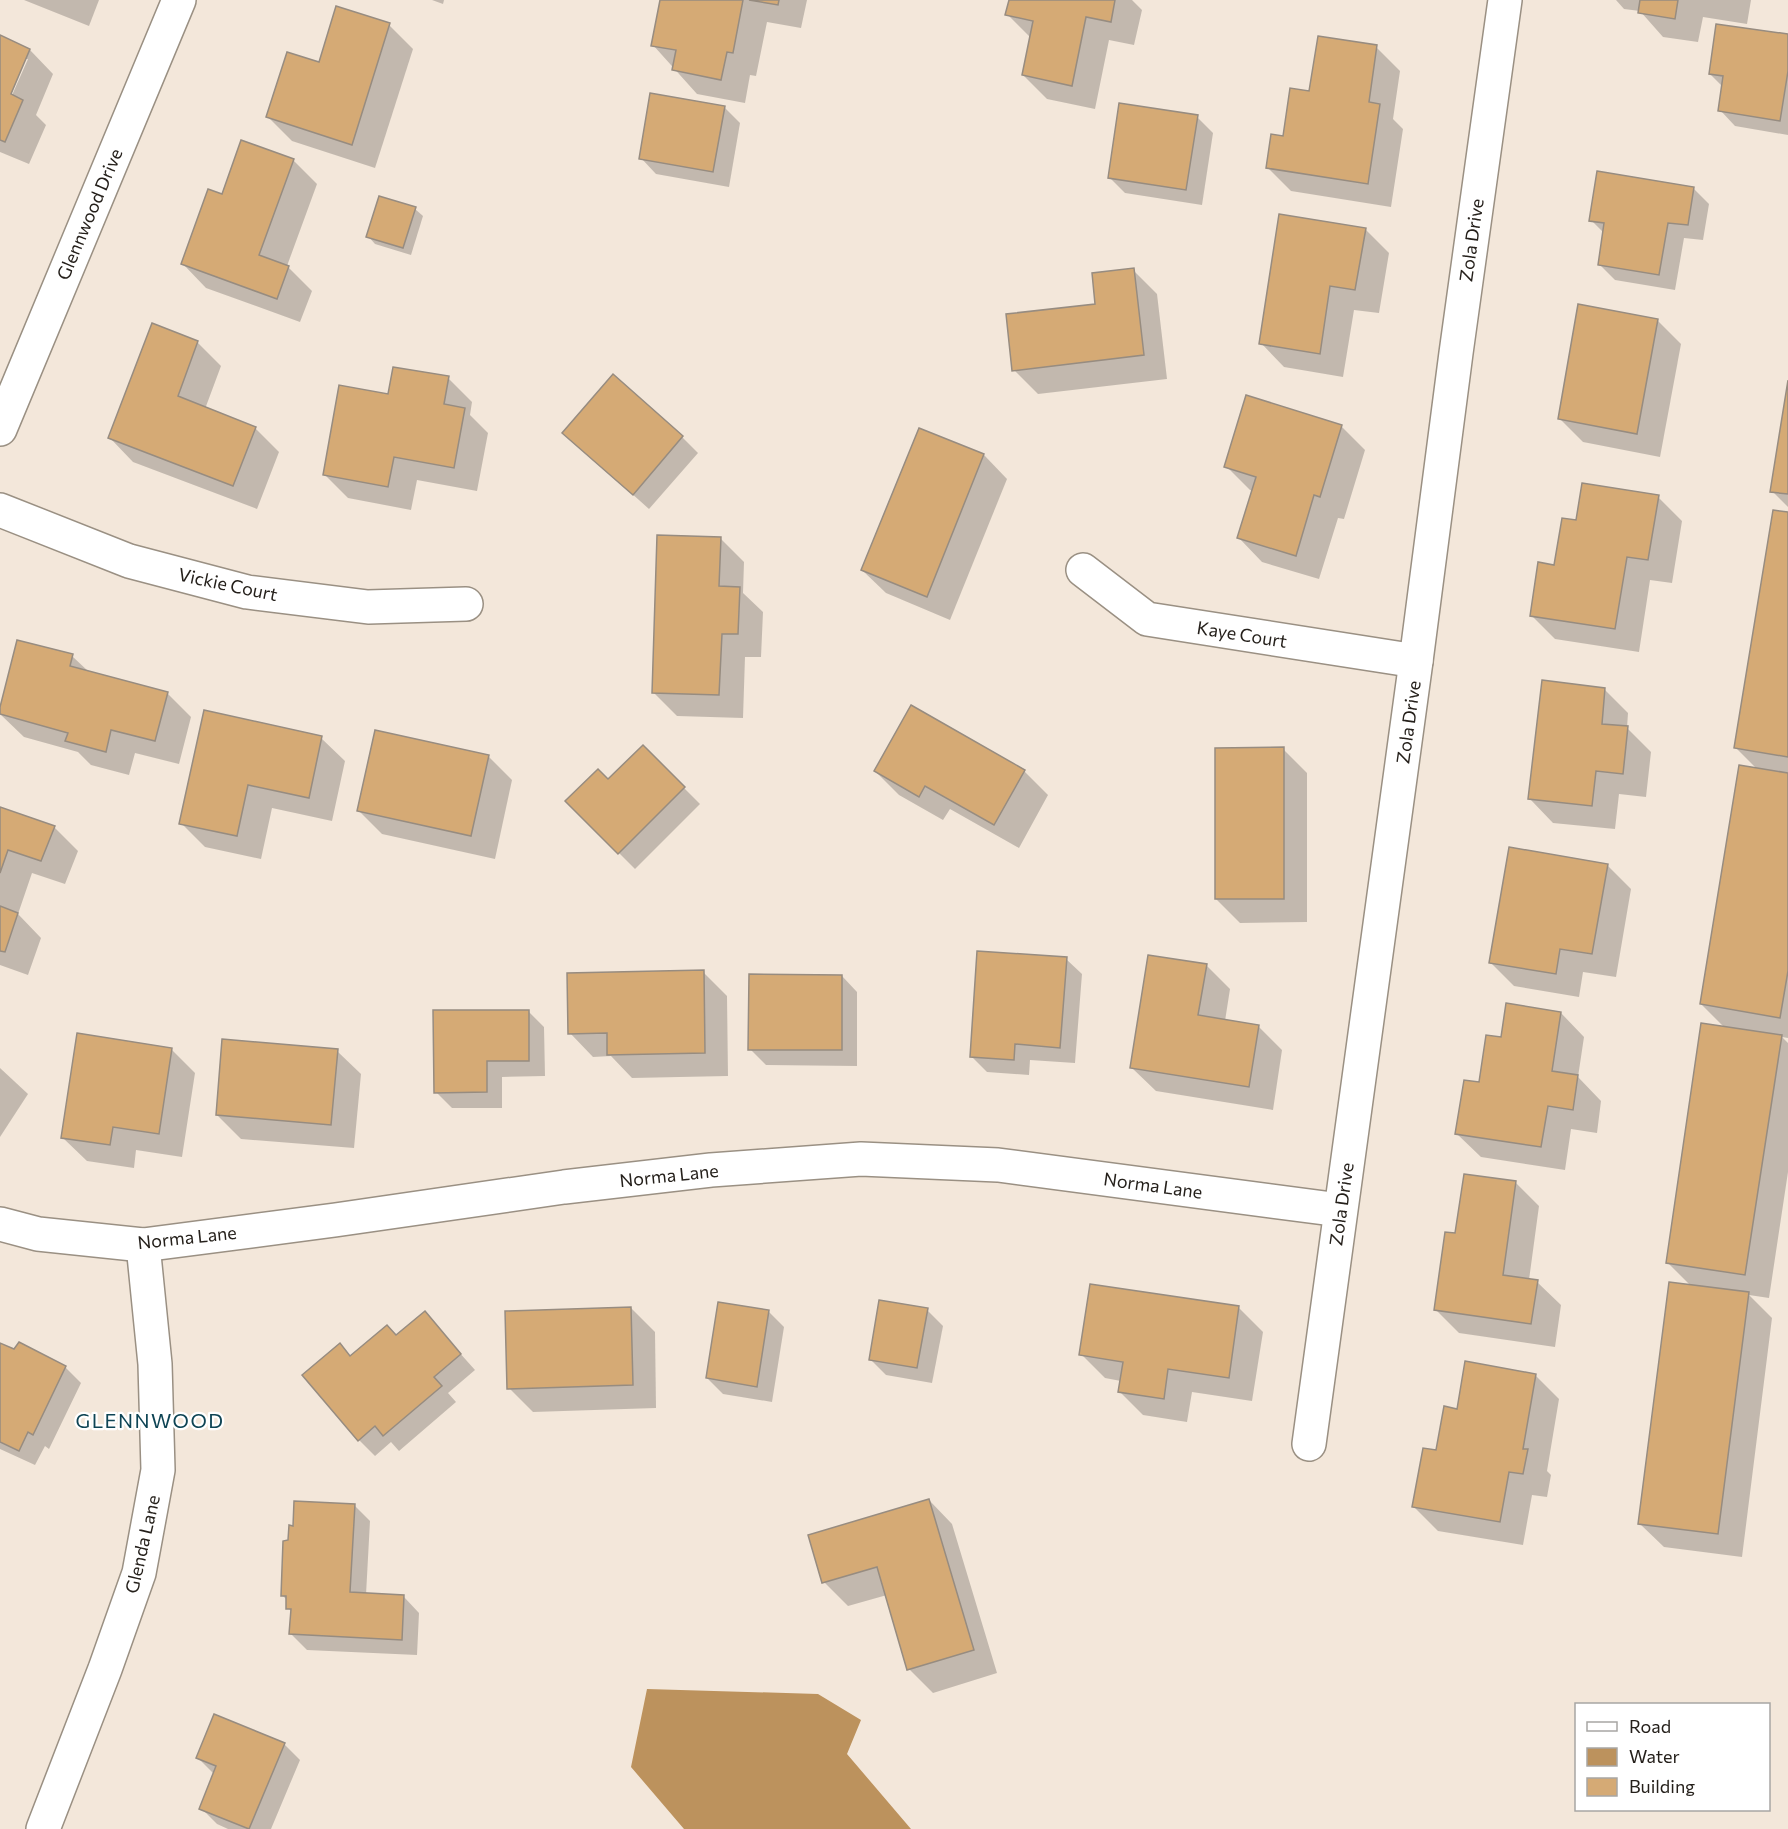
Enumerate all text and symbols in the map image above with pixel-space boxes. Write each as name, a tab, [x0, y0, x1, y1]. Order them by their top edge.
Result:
street label: Glennwood Drive	[51, 145, 127, 283]
street label: Zola Drive	[1454, 197, 1488, 283]
street label: Vickie Court	[176, 563, 280, 605]
street label: Kaye Court	[1195, 616, 1289, 652]
street label: Zola Drive	[1391, 679, 1425, 765]
street label: Norma Lane	[618, 1159, 720, 1191]
street label: Zola Drive	[1324, 1161, 1358, 1247]
street label: Norma Lane	[1102, 1167, 1204, 1203]
street label: Norma Lane	[136, 1221, 238, 1253]
district label: GLENNWOOD	[75, 1408, 225, 1432]
street label: Glenda Lane	[120, 1493, 164, 1595]
legend	[1575, 1703, 1770, 1811]
text: Road	[1629, 1715, 1671, 1737]
text: Water	[1629, 1745, 1680, 1767]
text: Building	[1629, 1775, 1695, 1797]

